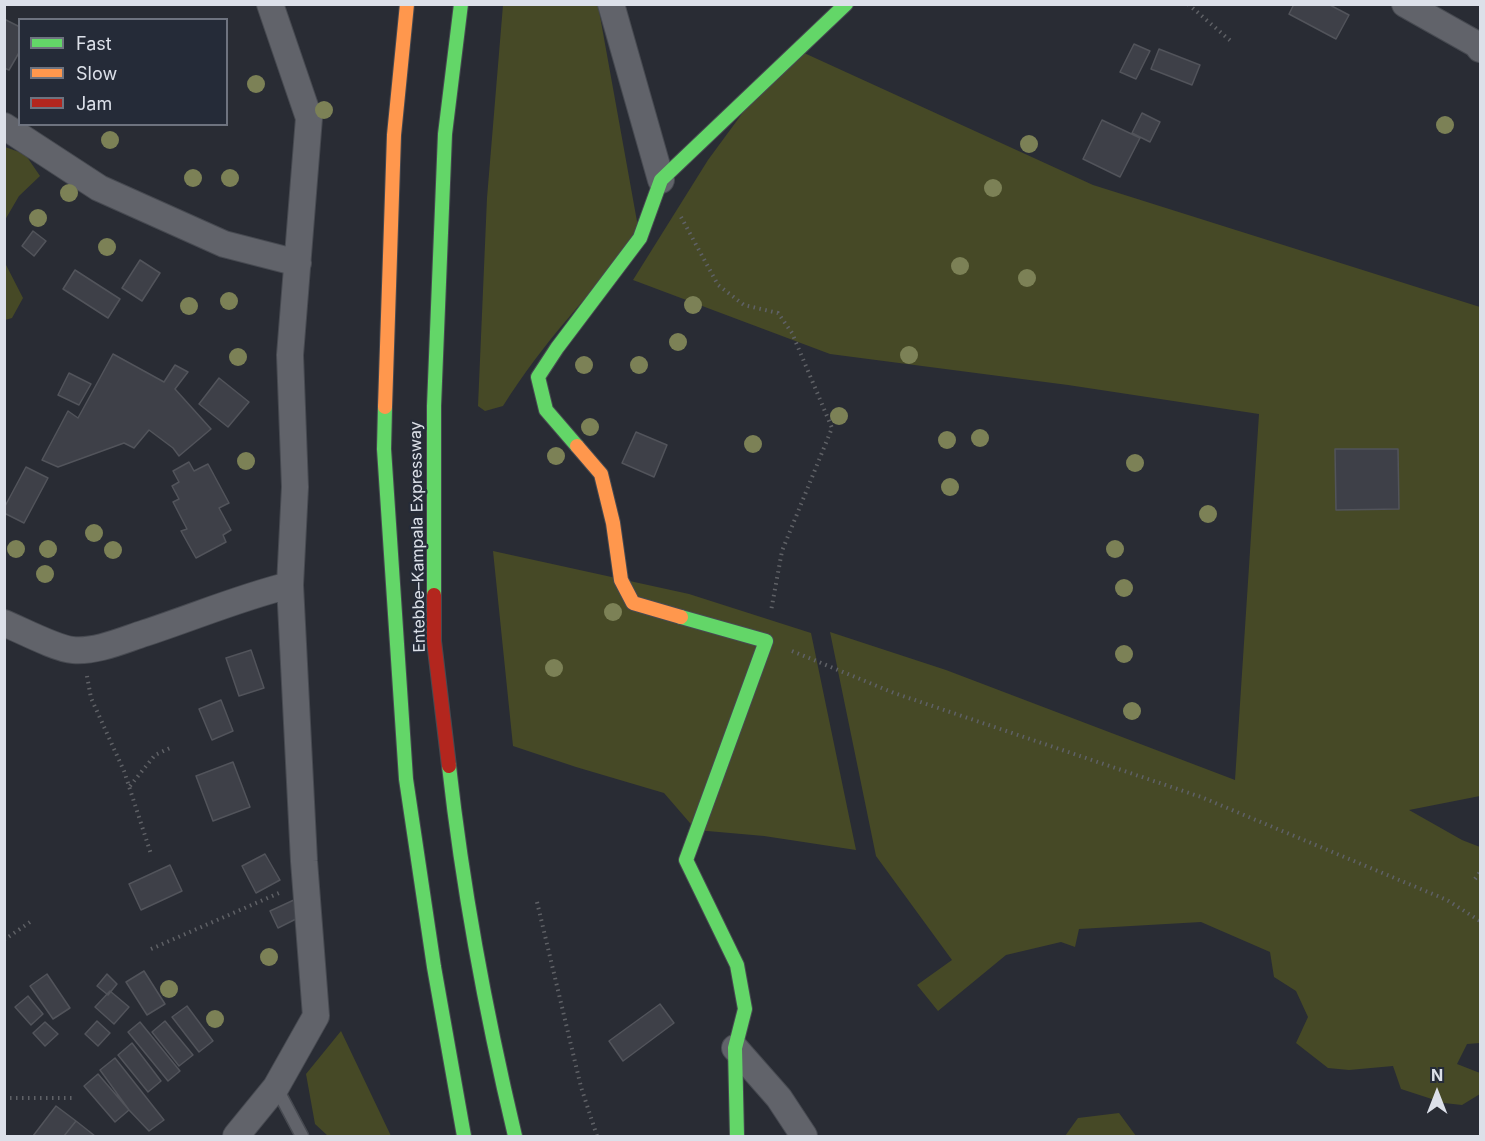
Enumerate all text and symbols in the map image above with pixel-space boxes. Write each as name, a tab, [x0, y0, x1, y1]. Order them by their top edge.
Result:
legend	[18, 18, 228, 126]
text: Fast	[76, 33, 112, 54]
text: Slow	[76, 63, 117, 84]
text: Jam	[76, 93, 112, 114]
street label: Entebbe–Kampala Expressway	[406, 421, 430, 653]
north arrow	[1407, 1063, 1467, 1123]
text: N	[1431, 1065, 1443, 1085]

